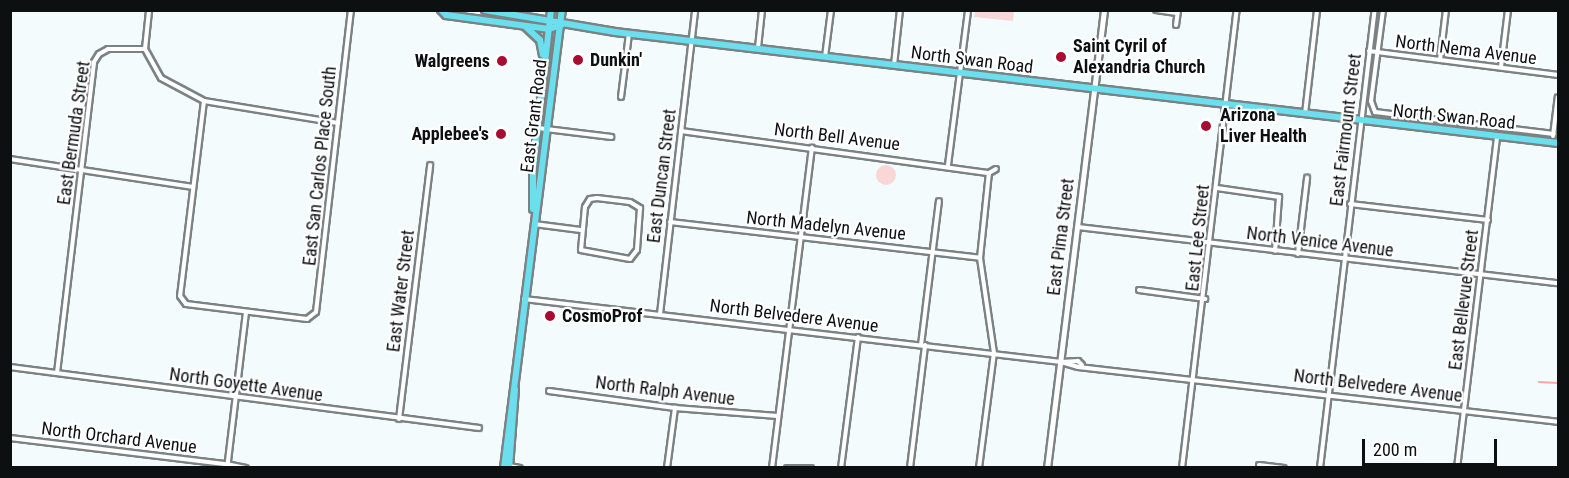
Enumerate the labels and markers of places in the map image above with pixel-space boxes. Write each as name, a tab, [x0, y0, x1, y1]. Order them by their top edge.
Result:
place label: Saint Cyril of Alexandria Church	[1073, 36, 1205, 78]
place label: Dunkin'	[590, 49, 642, 71]
place label: Walgreens	[415, 50, 490, 72]
marker: Saint Cyril of Alexandria Church	[1054, 50, 1068, 64]
marker: Dunkin'	[571, 53, 585, 67]
marker: Walgreens	[495, 54, 509, 68]
place label: Arizona Liver Health	[1220, 105, 1307, 148]
marker: Arizona Liver Health	[1197, 117, 1215, 135]
place label: Applebee's	[411, 123, 489, 145]
marker: Applebee's	[494, 127, 508, 141]
place label: CosmoProf	[562, 305, 642, 327]
marker: CosmoProf	[543, 309, 557, 323]

